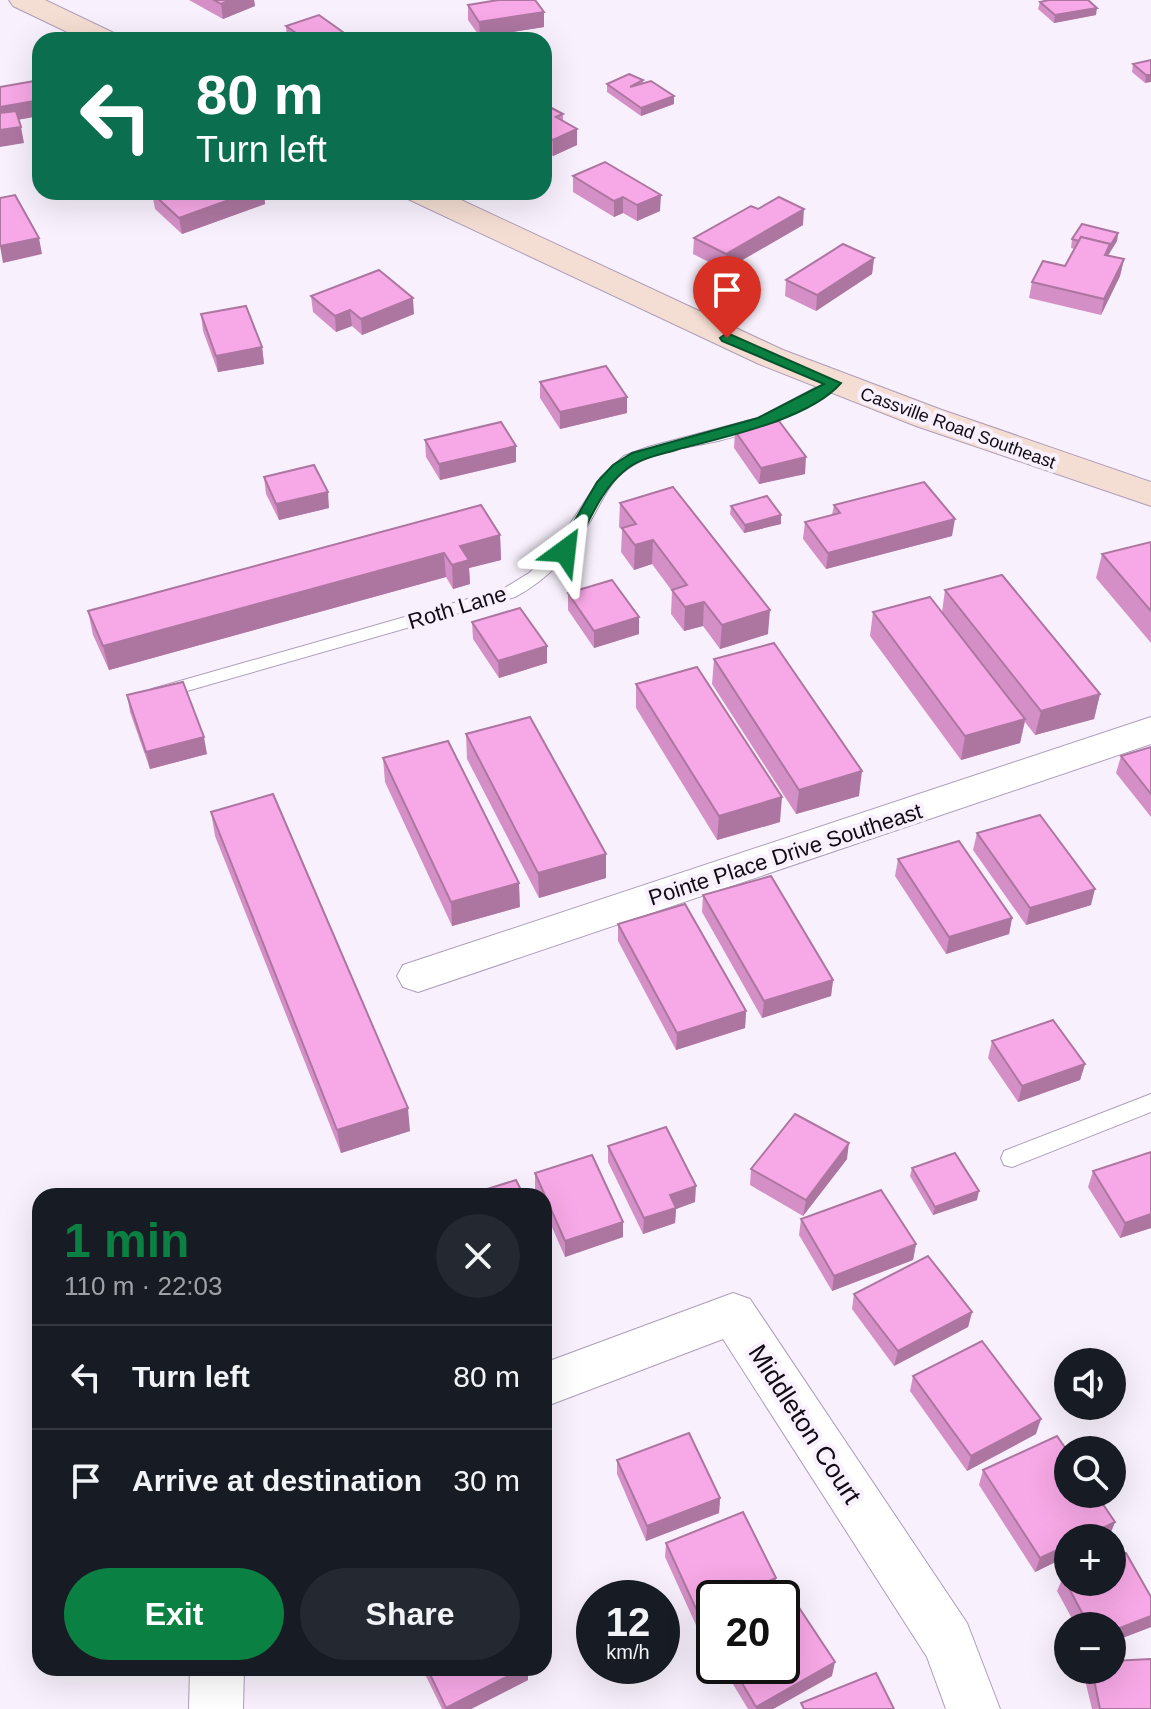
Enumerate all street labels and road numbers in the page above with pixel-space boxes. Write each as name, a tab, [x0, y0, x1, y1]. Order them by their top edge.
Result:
street label: Cassville Road Southeast	[858, 383, 1058, 473]
street label: Roth Lane	[405, 581, 509, 634]
street label: Pointe Place Drive Southeast	[645, 798, 925, 911]
street label: Middleton Court	[742, 1339, 868, 1510]

